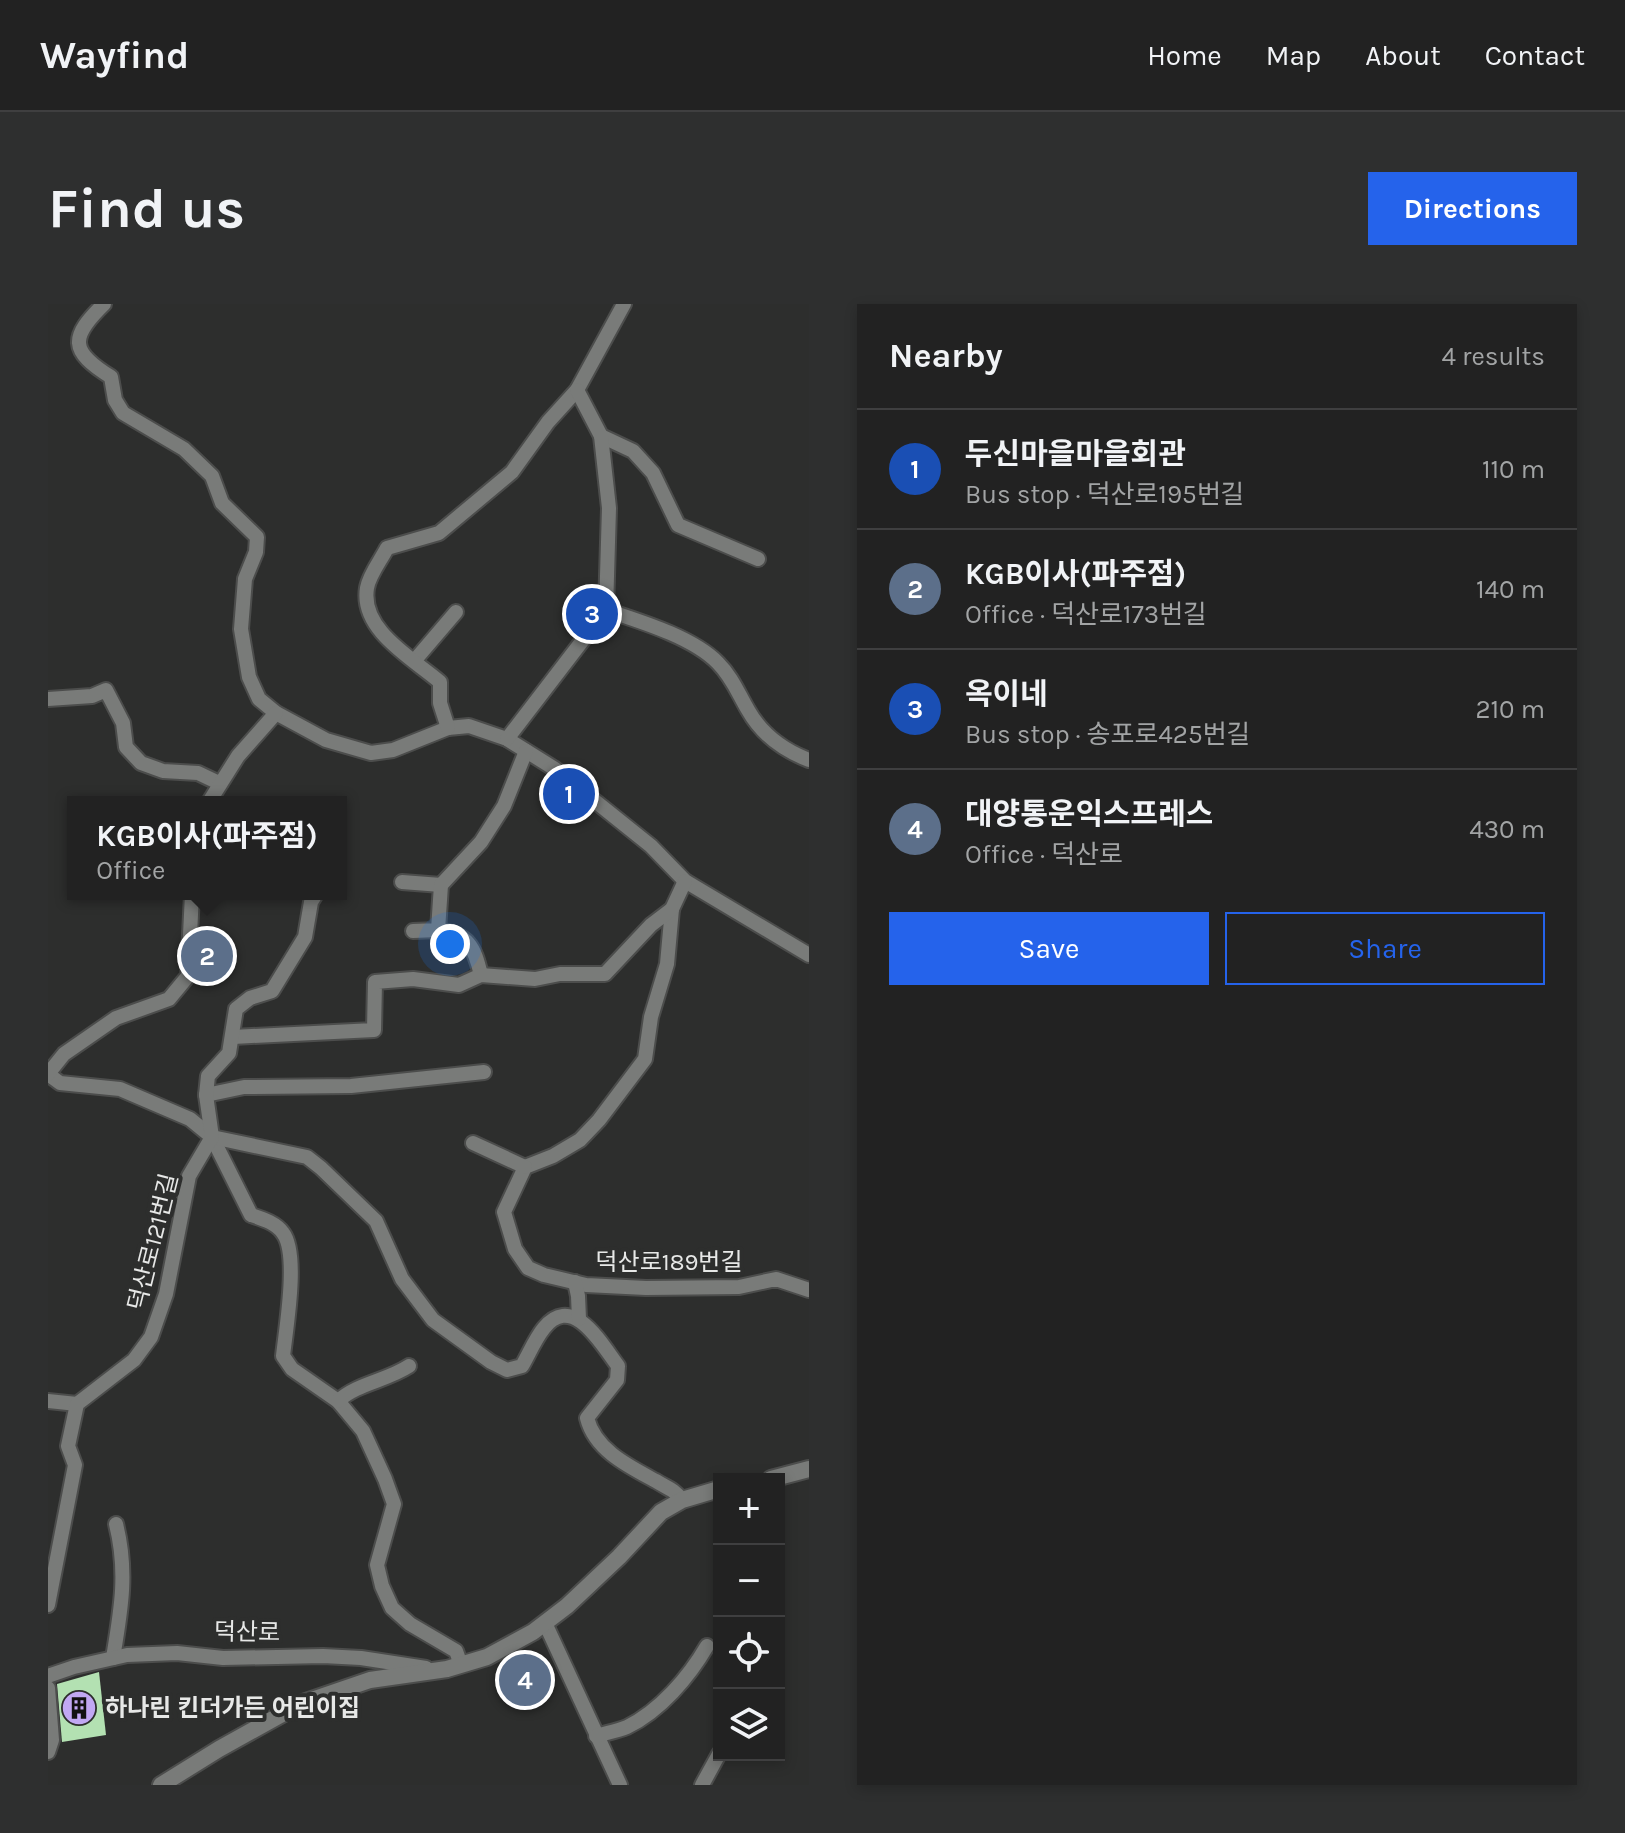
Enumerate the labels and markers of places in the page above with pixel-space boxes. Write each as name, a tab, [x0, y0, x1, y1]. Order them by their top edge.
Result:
pin: 3	[566, 584, 618, 644]
pin: 1	[543, 764, 595, 824]
pin: 2	[181, 926, 233, 986]
pin: 4	[499, 1650, 551, 1710]
building icon: 하나린 킨더가든 어린이집	[60, 1689, 98, 1727]
place label: 하나린 킨더가든 어린이집	[105, 1694, 360, 1722]

